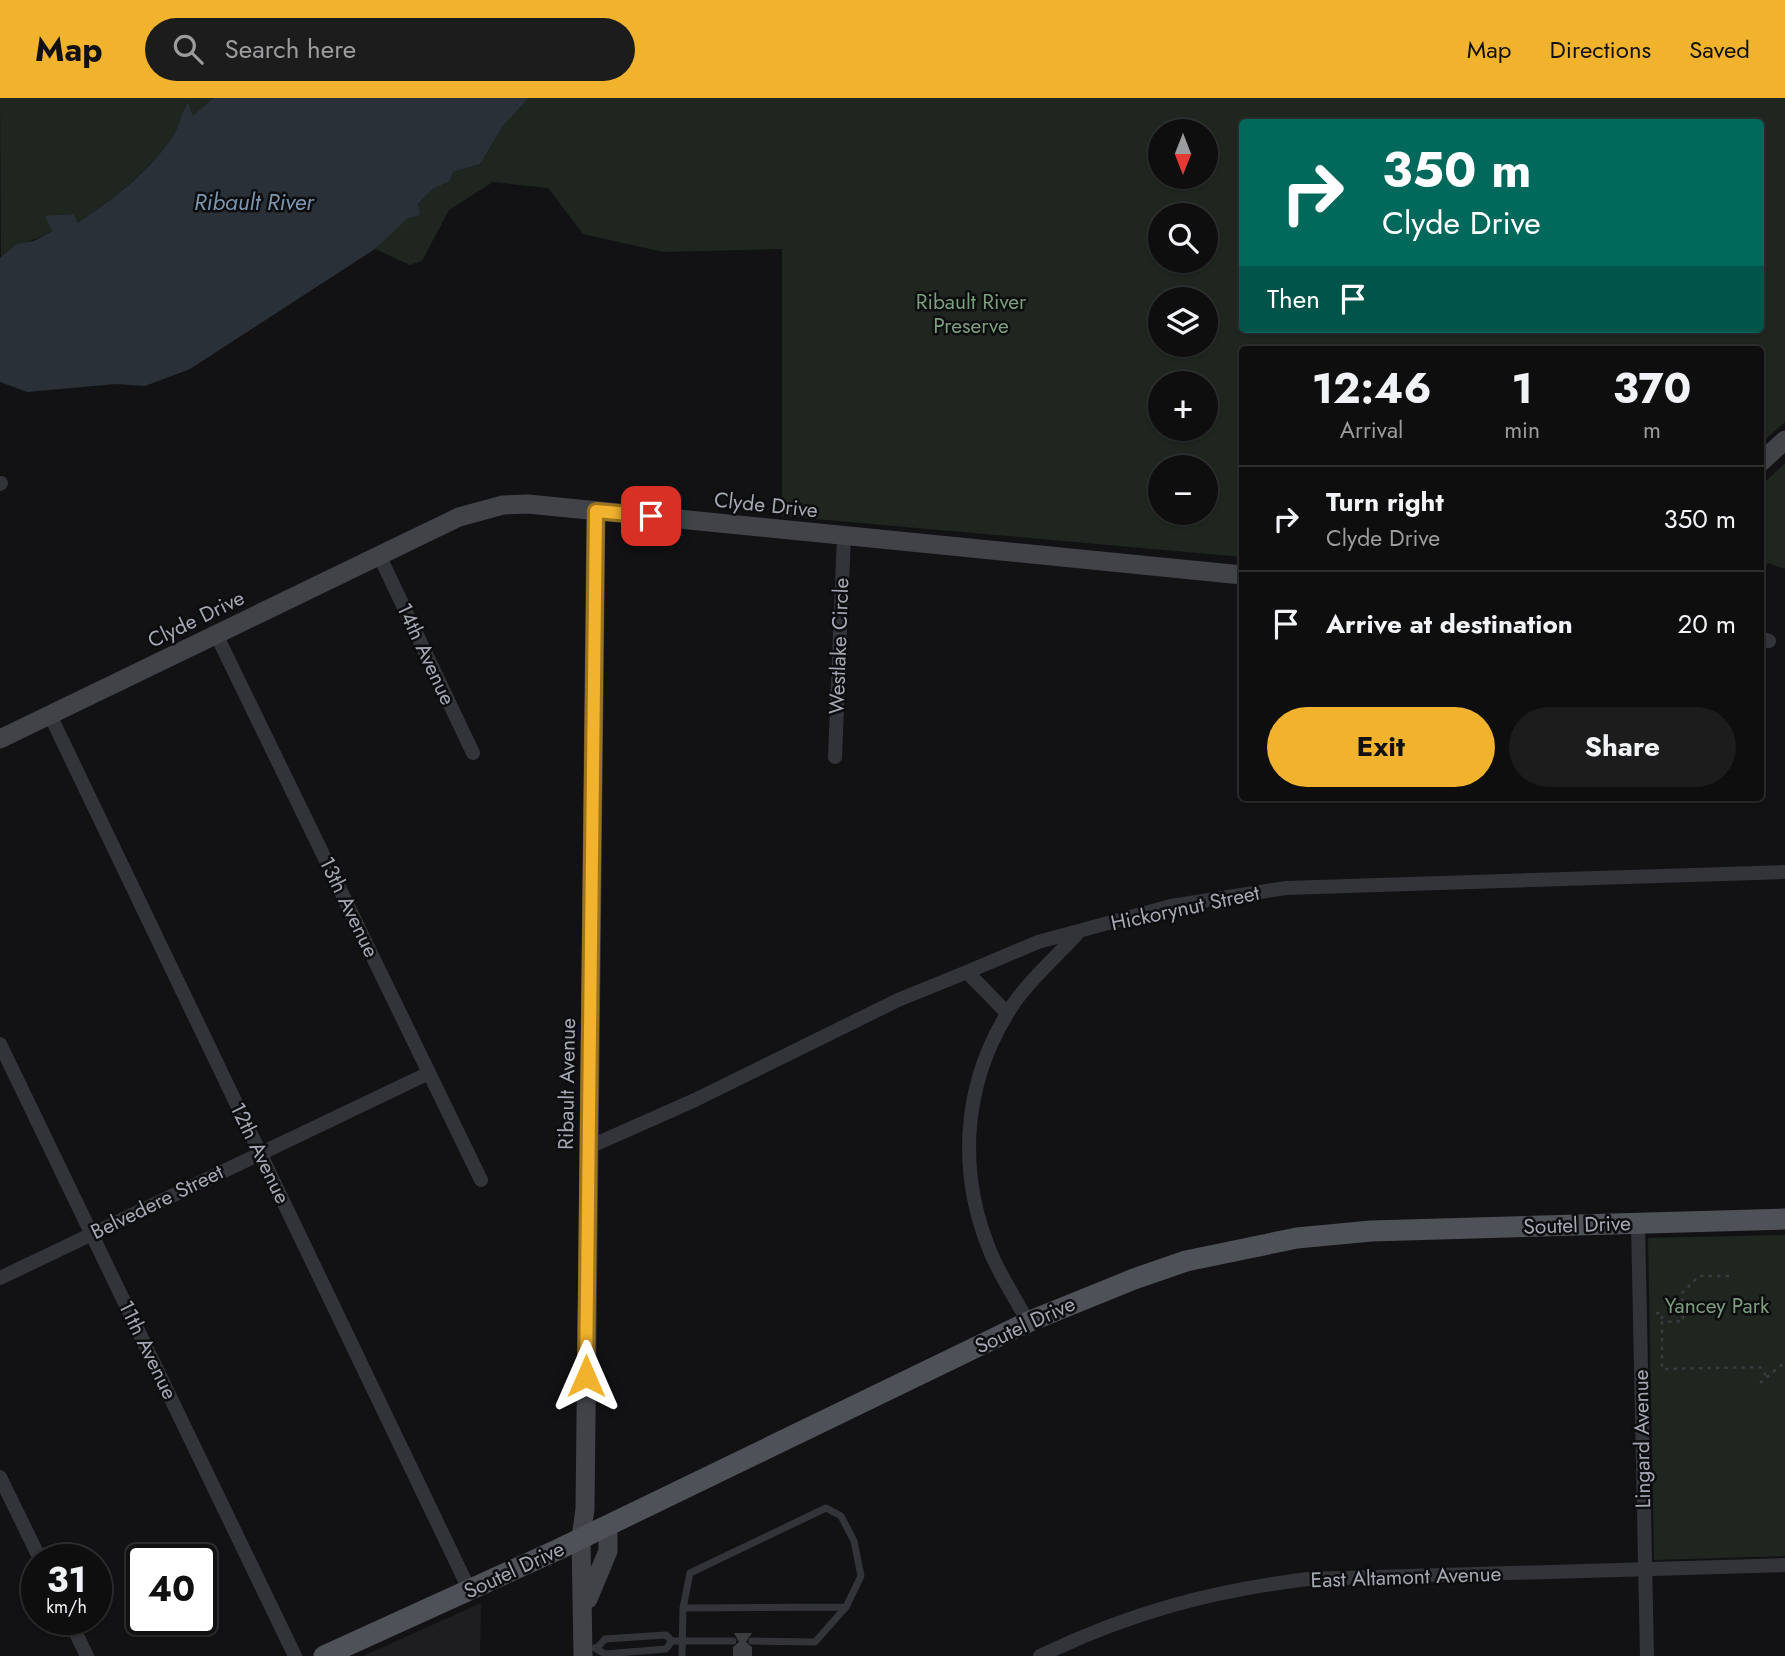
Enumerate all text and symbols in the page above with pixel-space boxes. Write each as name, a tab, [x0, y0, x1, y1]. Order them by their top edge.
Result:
search box	[145, 18, 635, 81]
text: Map	[35, 26, 103, 73]
icon: search	[169, 30, 207, 68]
text: Search here	[225, 30, 356, 68]
text: Map	[1467, 32, 1512, 67]
text: Directions	[1550, 32, 1651, 67]
text: Saved	[1689, 32, 1750, 67]
north arrow	[1148, 119, 1218, 189]
map controls	[1148, 119, 1218, 525]
text: 350 m	[1382, 135, 1531, 205]
icon: right	[1267, 147, 1358, 238]
water label: Ribault River	[194, 185, 315, 219]
text: Clyde Drive	[1382, 200, 1541, 246]
button: search	[1148, 203, 1218, 273]
text: Then	[1267, 280, 1320, 318]
icon: arrive	[1334, 280, 1372, 318]
park label: Ribault River Preserve	[916, 287, 1027, 341]
button: layers	[1148, 287, 1218, 357]
text: 12:46	[1312, 358, 1432, 419]
text: 1	[1511, 358, 1533, 419]
text: 370	[1613, 358, 1691, 419]
button: +	[1148, 371, 1218, 441]
text: Arrival	[1340, 413, 1403, 447]
text: min	[1504, 413, 1540, 447]
text: m	[1643, 413, 1661, 447]
button: −	[1148, 455, 1218, 525]
text: Turn right	[1326, 483, 1444, 521]
street label: Clyde Drive	[713, 485, 820, 525]
pin	[621, 486, 681, 546]
icon: arrive	[632, 497, 670, 535]
icon: right	[1267, 500, 1305, 538]
text: 350 m	[1663, 500, 1736, 538]
text: Clyde Drive	[1326, 521, 1440, 555]
street label: Westlake Circle	[822, 577, 856, 715]
street label: Clyde Drive	[143, 583, 250, 655]
street label: 14th Avenue	[389, 598, 463, 710]
icon: arrive	[1267, 605, 1305, 643]
text: Arrive at destination	[1326, 605, 1573, 643]
text: 20 m	[1678, 605, 1736, 643]
button: Exit	[1267, 707, 1495, 787]
button: Share	[1509, 707, 1736, 787]
street label: 13th Avenue	[312, 852, 386, 963]
street label: Hickorynut Street	[1108, 878, 1262, 938]
street label: Ribault Avenue	[551, 1018, 583, 1150]
street label: 12th Avenue	[223, 1097, 297, 1209]
street label: Belvedere Street	[86, 1157, 228, 1247]
street label: Soutel Drive	[1523, 1208, 1632, 1242]
street label: Soutel Drive	[970, 1289, 1080, 1361]
park label: Yancey Park	[1665, 1291, 1770, 1321]
street label: 11th Avenue	[111, 1295, 185, 1405]
position arrow	[549, 1339, 623, 1413]
street label: Lingard Avenue	[1626, 1369, 1658, 1509]
street label: Soutel Drive	[459, 1534, 569, 1606]
speed limit sign: 40	[126, 1544, 217, 1635]
text: 31	[47, 1555, 86, 1605]
street label: East Altamont Avenue	[1310, 1559, 1502, 1595]
text: km/h	[46, 1594, 87, 1620]

